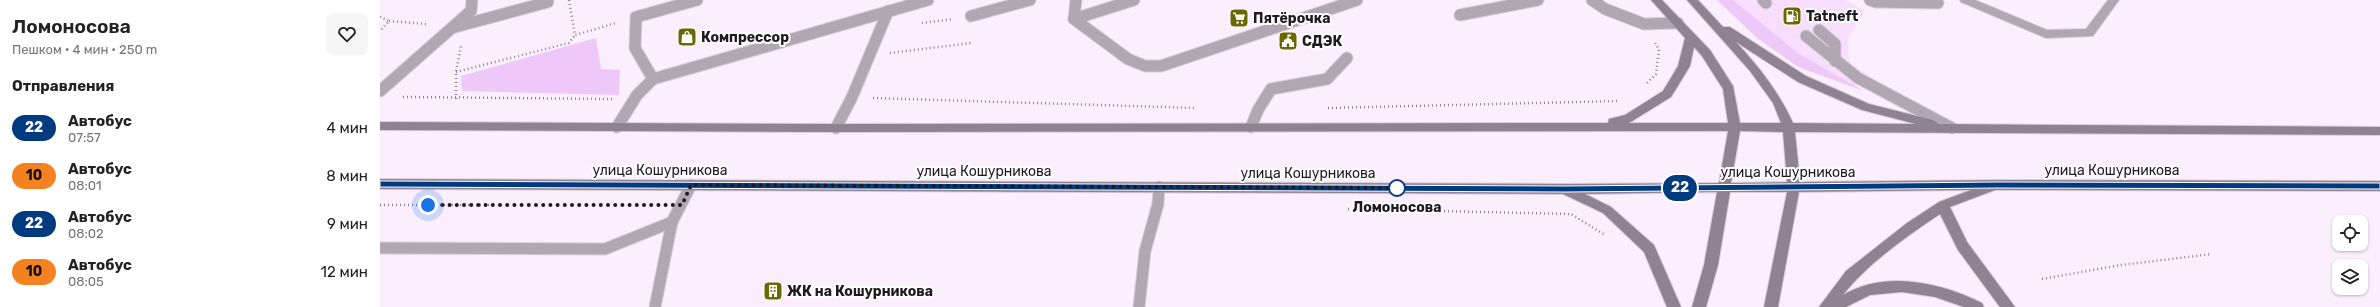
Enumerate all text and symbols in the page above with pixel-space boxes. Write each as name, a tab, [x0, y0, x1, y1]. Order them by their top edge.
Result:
fuel station icon: Tatneft	[1781, 5, 1803, 27]
supermarket icon: Пятёрочка	[1228, 7, 1250, 29]
place label: Tatneft	[1806, 8, 1859, 25]
place label: Пятёрочка	[1253, 10, 1330, 27]
button: heart	[326, 13, 368, 55]
text: Ломоносова	[12, 15, 131, 38]
shop icon: Компрессор	[676, 26, 698, 48]
place label: Компрессор	[701, 29, 789, 46]
public building icon: СДЭК	[1277, 30, 1299, 52]
place label: СДЭК	[1302, 33, 1342, 50]
text: Пешком · 4 мин · 250 m	[12, 42, 157, 57]
text: Отправления	[12, 77, 114, 95]
text: Автобус	[68, 112, 132, 130]
text: 22	[25, 119, 43, 136]
text: 4 мин	[327, 119, 368, 137]
text: 07:57	[68, 130, 101, 145]
text: Автобус	[68, 160, 132, 178]
street label: улица Кошурникова	[592, 162, 728, 179]
street label: улица Кошурникова	[2044, 162, 2180, 179]
street label: улица Кошурникова	[916, 163, 1052, 180]
street label: улица Кошурникова	[1720, 164, 1856, 181]
street label: улица Кошурникова	[1240, 165, 1376, 182]
text: 10	[26, 167, 42, 184]
text: 8 мин	[326, 167, 368, 185]
line badge: 22	[1662, 175, 1698, 201]
text: 08:01	[68, 178, 102, 193]
marker: Ломоносова	[1388, 179, 1406, 197]
text: 22	[1671, 179, 1689, 196]
your location	[418, 195, 438, 215]
place label: Ломоносова	[1353, 199, 1441, 216]
text: Автобус	[68, 208, 132, 226]
text: 22	[25, 215, 43, 232]
text: 9 мин	[327, 215, 368, 233]
map controls	[2332, 215, 2368, 295]
button: locate	[2332, 215, 2368, 251]
text: 08:02	[68, 226, 104, 241]
text: Автобус	[68, 256, 132, 274]
button: layers	[2332, 259, 2368, 295]
text: 10	[26, 263, 42, 280]
text: 12 мин	[321, 263, 368, 281]
text: 08:05	[68, 274, 104, 289]
building icon: ЖК на Кошурникова	[762, 280, 784, 302]
place label: ЖК на Кошурникова	[787, 283, 933, 300]

